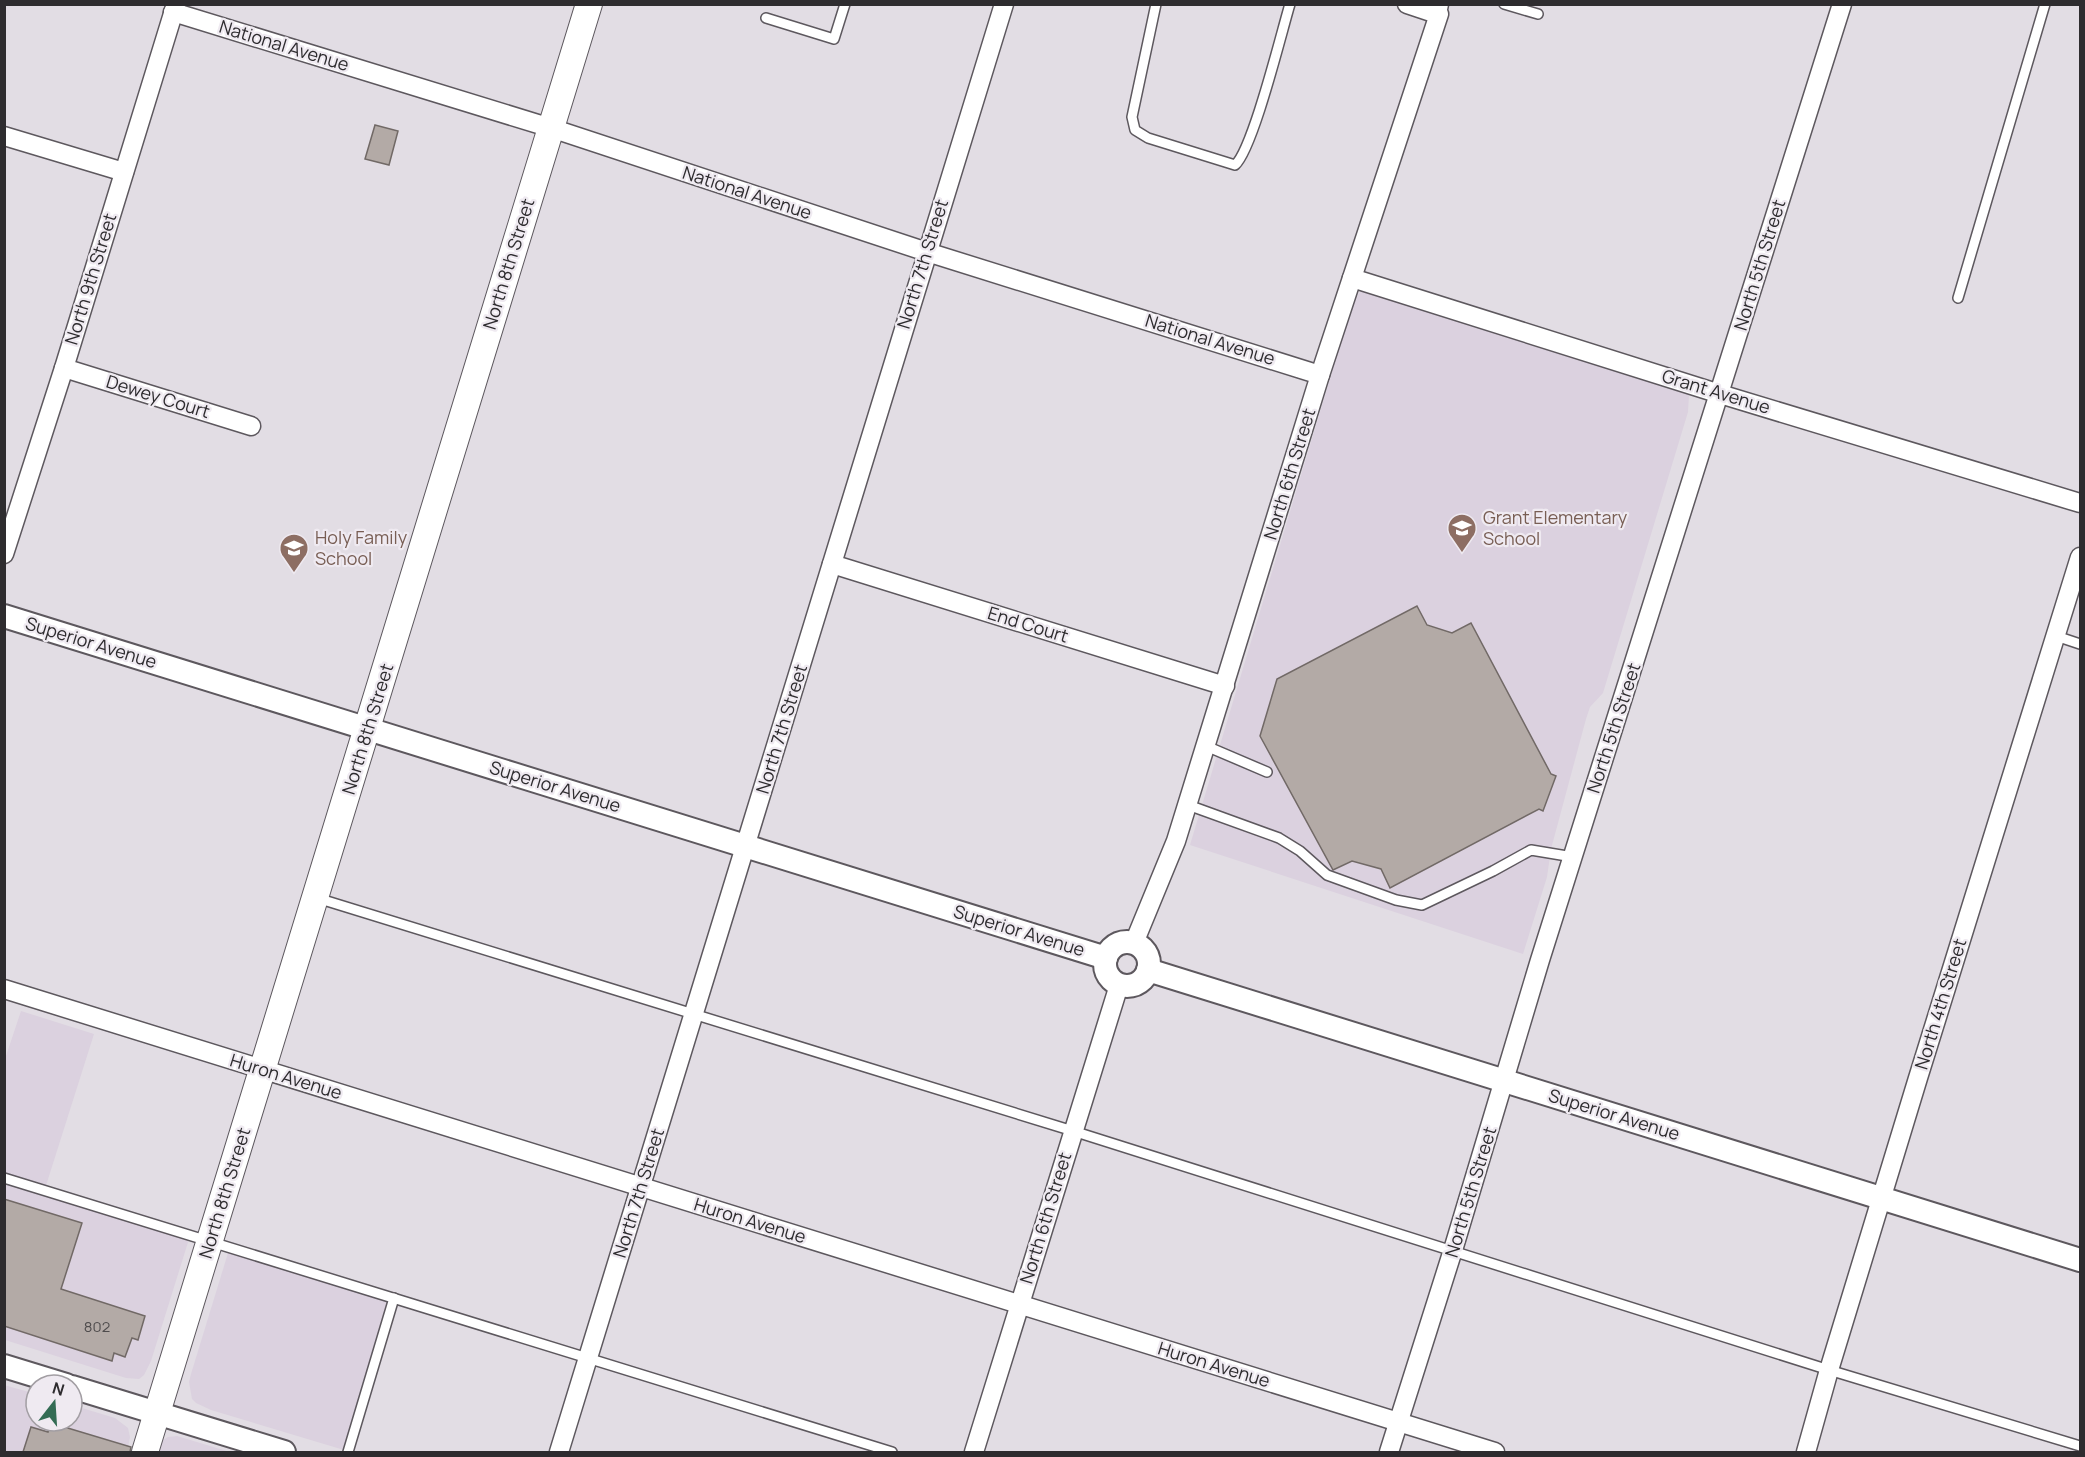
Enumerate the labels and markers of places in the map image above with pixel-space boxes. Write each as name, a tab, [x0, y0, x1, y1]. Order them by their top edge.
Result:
place label: Grant Elementary School	[1483, 505, 1628, 550]
school or university icon: Grant Elementary School	[1446, 512, 1478, 554]
place label: Holy Family School	[315, 525, 408, 570]
school or university icon: Holy Family School	[278, 532, 310, 574]

